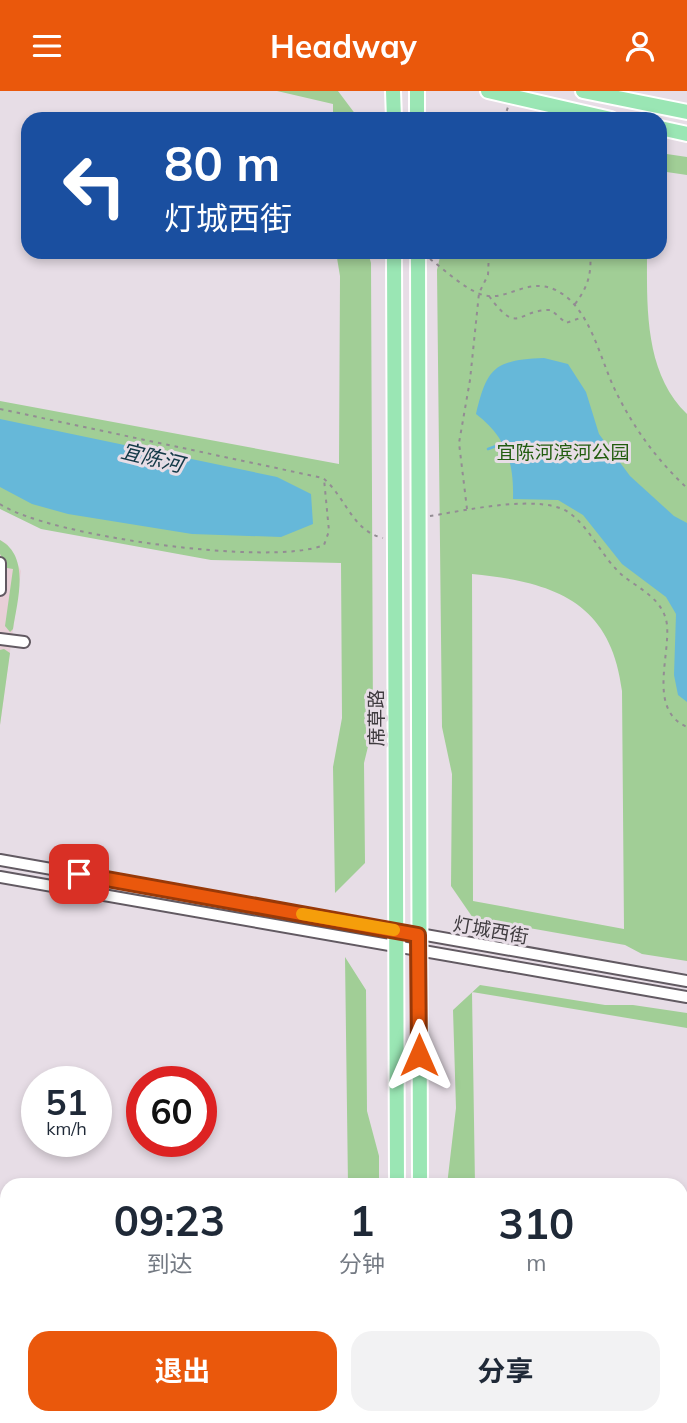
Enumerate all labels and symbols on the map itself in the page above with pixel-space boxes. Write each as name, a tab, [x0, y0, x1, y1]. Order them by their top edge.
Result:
water label: 宜陈河	[119, 437, 190, 478]
park label: 宜陈河滨河公园	[496, 440, 630, 464]
street label: 席草路	[364, 689, 388, 747]
pin	[49, 844, 109, 904]
street label: 灯城西街	[451, 912, 531, 948]
position arrow	[382, 1018, 456, 1092]
speed limit sign: 60	[126, 1066, 217, 1157]

